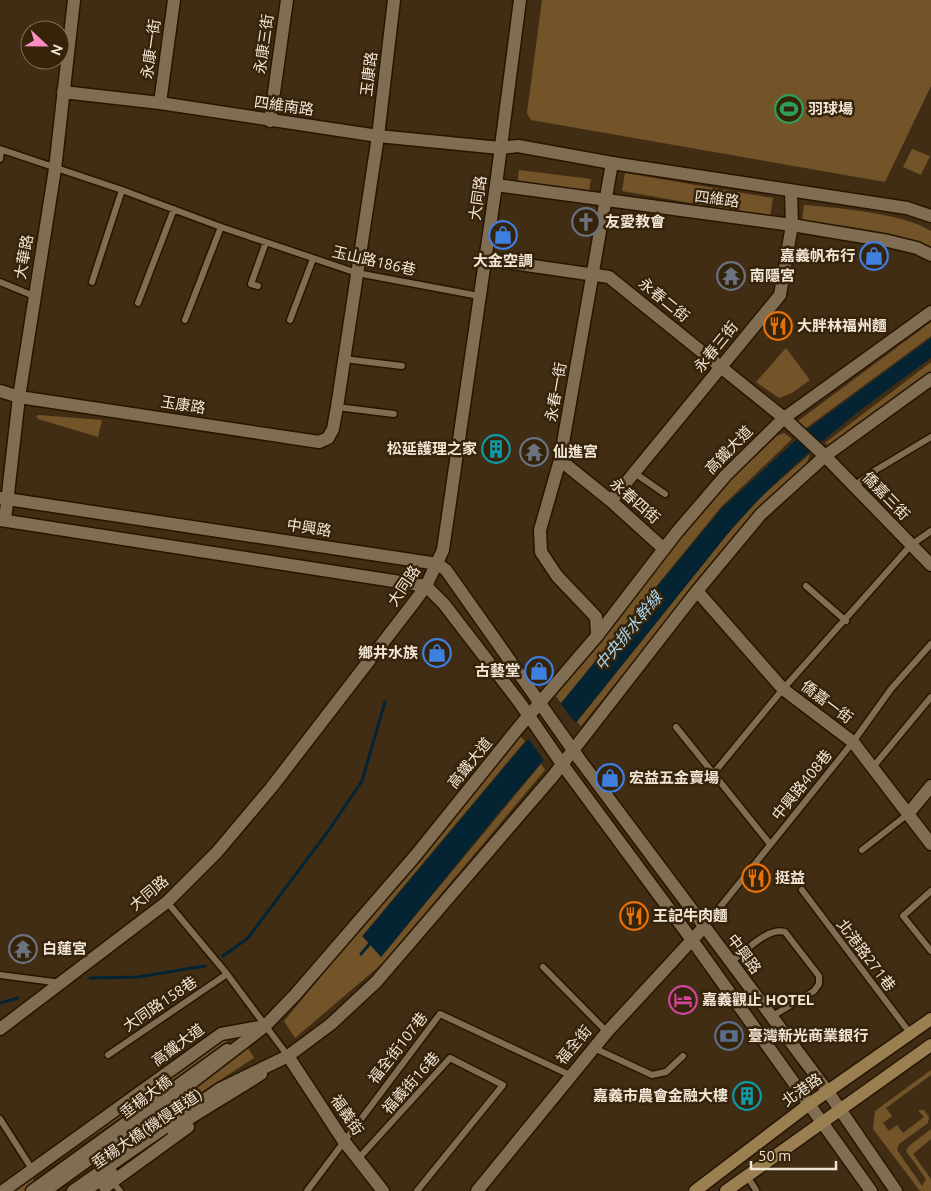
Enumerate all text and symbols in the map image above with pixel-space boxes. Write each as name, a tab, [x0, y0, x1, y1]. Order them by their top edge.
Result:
street label: 永康三街	[251, 13, 276, 75]
street label: 永康一街	[138, 18, 163, 80]
north arrow	[20, 20, 70, 70]
text: N	[48, 42, 66, 58]
street label: 玉康路	[357, 51, 380, 97]
street label: 四維南路	[253, 93, 315, 118]
sports icon: 羽球場	[774, 94, 804, 124]
place label: 羽球場	[808, 100, 853, 117]
street label: 大同路	[466, 174, 489, 221]
street label: 四維路	[694, 187, 740, 210]
church icon: 友愛教會	[571, 207, 601, 237]
place label: 友愛教會	[605, 213, 665, 230]
shop icon: 大金空調	[488, 220, 518, 250]
street label: 大華路	[11, 233, 36, 281]
shop icon: 嘉義帆布行	[859, 241, 889, 271]
street label: 玉山路186巷	[331, 243, 418, 278]
place label: 嘉義帆布行	[780, 247, 855, 264]
place label: 大金空調	[473, 252, 533, 269]
temple icon: 南隱宮	[716, 261, 746, 291]
place label: 南隱宮	[750, 267, 795, 284]
street label: 永春二街	[636, 274, 693, 325]
restaurant icon: 大胖林福州麵	[763, 311, 793, 341]
place label: 大胖林福州麵	[797, 317, 887, 334]
street label: 永春三街	[690, 318, 741, 375]
street label: 永春一街	[542, 361, 569, 423]
street label: 玉康路	[160, 393, 207, 416]
street label: 高鐵大道	[702, 422, 756, 477]
building icon: 松延護理之家	[481, 434, 511, 464]
temple icon: 仙進宮	[519, 437, 549, 467]
place label: 松延護理之家	[387, 440, 477, 457]
place label: 仙進宮	[553, 443, 598, 460]
street label: 僑嘉三街	[859, 468, 913, 523]
street label: 永春四街	[607, 475, 664, 527]
street label: 中興路	[286, 516, 333, 539]
street label: 大同路	[384, 562, 423, 609]
water label: 中央排水幹線	[591, 586, 666, 674]
shop icon: 鄉井水族	[422, 638, 452, 668]
place label: 鄉井水族	[358, 644, 418, 661]
shop icon: 古藝堂	[524, 656, 554, 686]
place label: 古藝堂	[475, 662, 520, 679]
street label: 僑嘉一街	[798, 677, 856, 726]
street label: 高鐵大道	[444, 734, 495, 791]
street label: 中興路408巷	[768, 746, 835, 823]
shop icon: 宏益五金賣場	[595, 763, 625, 793]
place label: 宏益五金賣場	[629, 769, 719, 786]
restaurant icon: 挺益	[741, 863, 771, 893]
place label: 挺益	[775, 869, 805, 886]
street label: 大同路	[126, 872, 171, 914]
restaurant icon: 王記牛肉麵	[619, 901, 649, 931]
place label: 王記牛肉麵	[653, 907, 728, 924]
street label: 北港路271巷	[834, 915, 899, 994]
street label: 中興路	[724, 931, 765, 977]
temple icon: 白蓮宮	[8, 934, 38, 964]
place label: 白蓮宮	[42, 940, 87, 957]
street label: 大同路158巷	[120, 973, 200, 1035]
hotel icon: 嘉義觀止 HOTEL	[668, 985, 698, 1015]
place label: 嘉義觀止 HOTEL	[702, 991, 814, 1008]
street label: 福全街107巷	[365, 1009, 431, 1087]
street label: 高鐵大道	[148, 1020, 207, 1069]
bank icon: 臺灣新光商業銀行	[714, 1021, 744, 1051]
street label: 福全街	[553, 1022, 595, 1067]
place label: 臺灣新光商業銀行	[748, 1027, 868, 1044]
street label: 福義街16巷	[379, 1048, 443, 1117]
street label: 北港路	[778, 1070, 825, 1109]
street label: 垂楊大橋	[117, 1072, 175, 1121]
building icon: 嘉義市農會金融大樓	[732, 1081, 762, 1111]
street label: 垂楊大橋(機慢車道)	[88, 1085, 205, 1172]
place label: 嘉義市農會金融大樓	[593, 1087, 728, 1104]
street label: 福義街	[328, 1091, 367, 1138]
scale bar	[751, 1138, 836, 1170]
text: 50 m	[758, 1147, 791, 1164]

